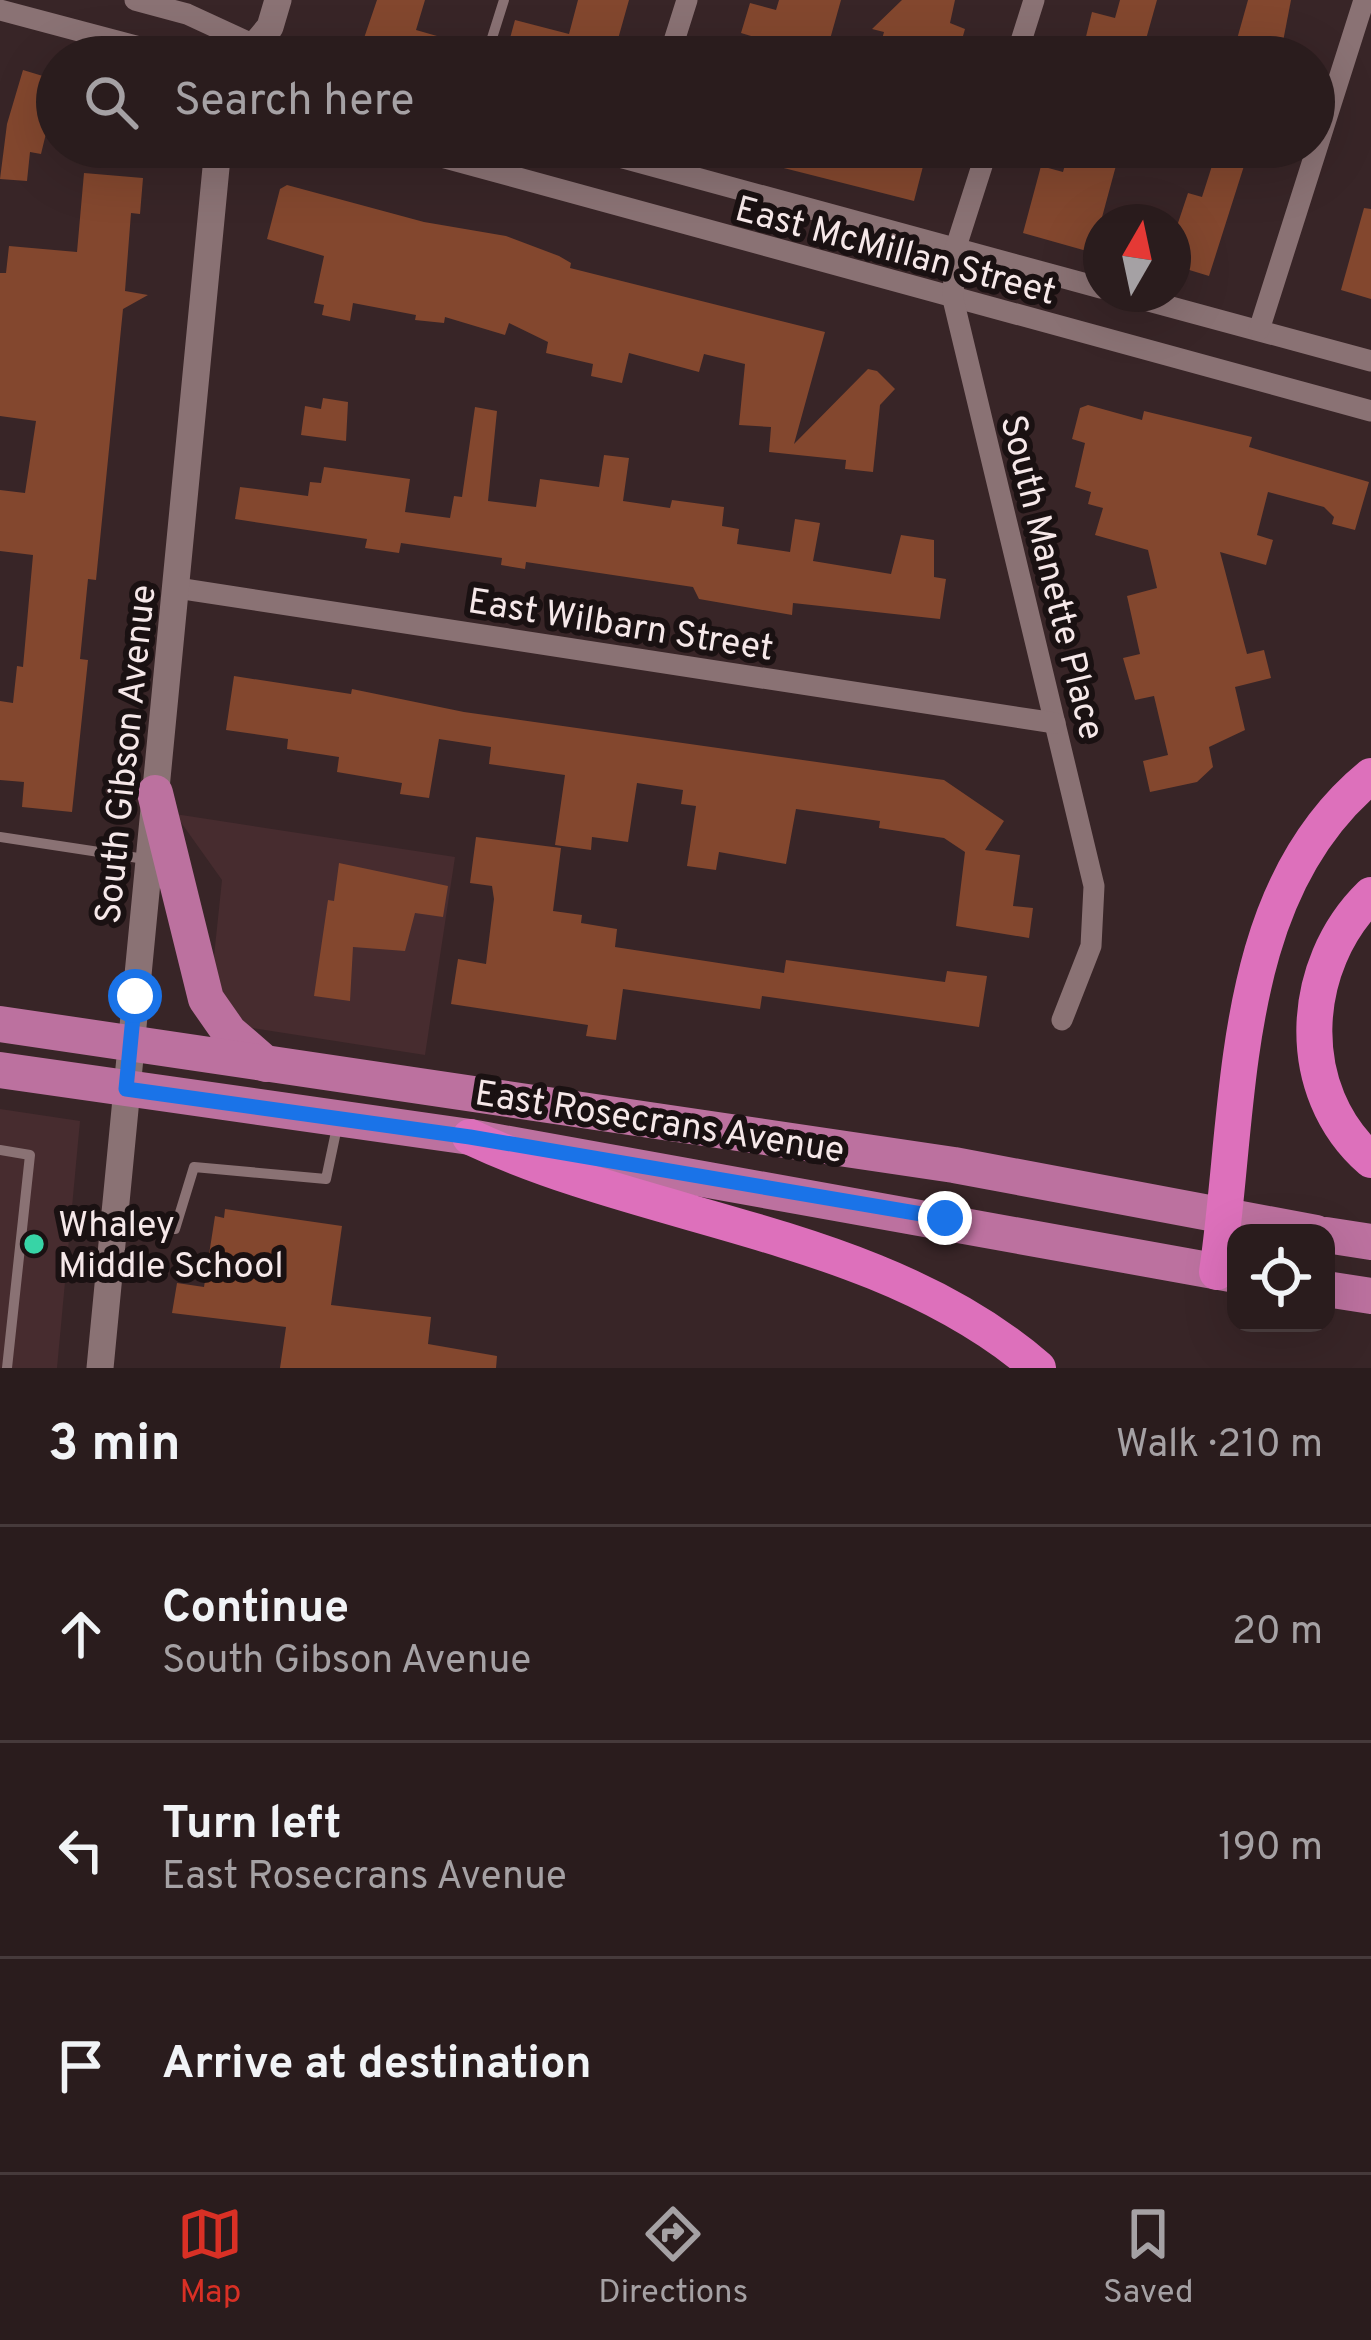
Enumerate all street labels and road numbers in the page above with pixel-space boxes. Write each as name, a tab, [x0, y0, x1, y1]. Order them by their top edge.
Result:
street label: East McMillan Street	[730, 188, 1060, 318]
street label: South Manette Place	[987, 411, 1113, 745]
street label: East Wilbarn Street	[464, 580, 776, 674]
street label: South Gibson Avenue	[87, 583, 169, 926]
street label: East Rosecrans Avenue	[471, 1072, 847, 1176]

